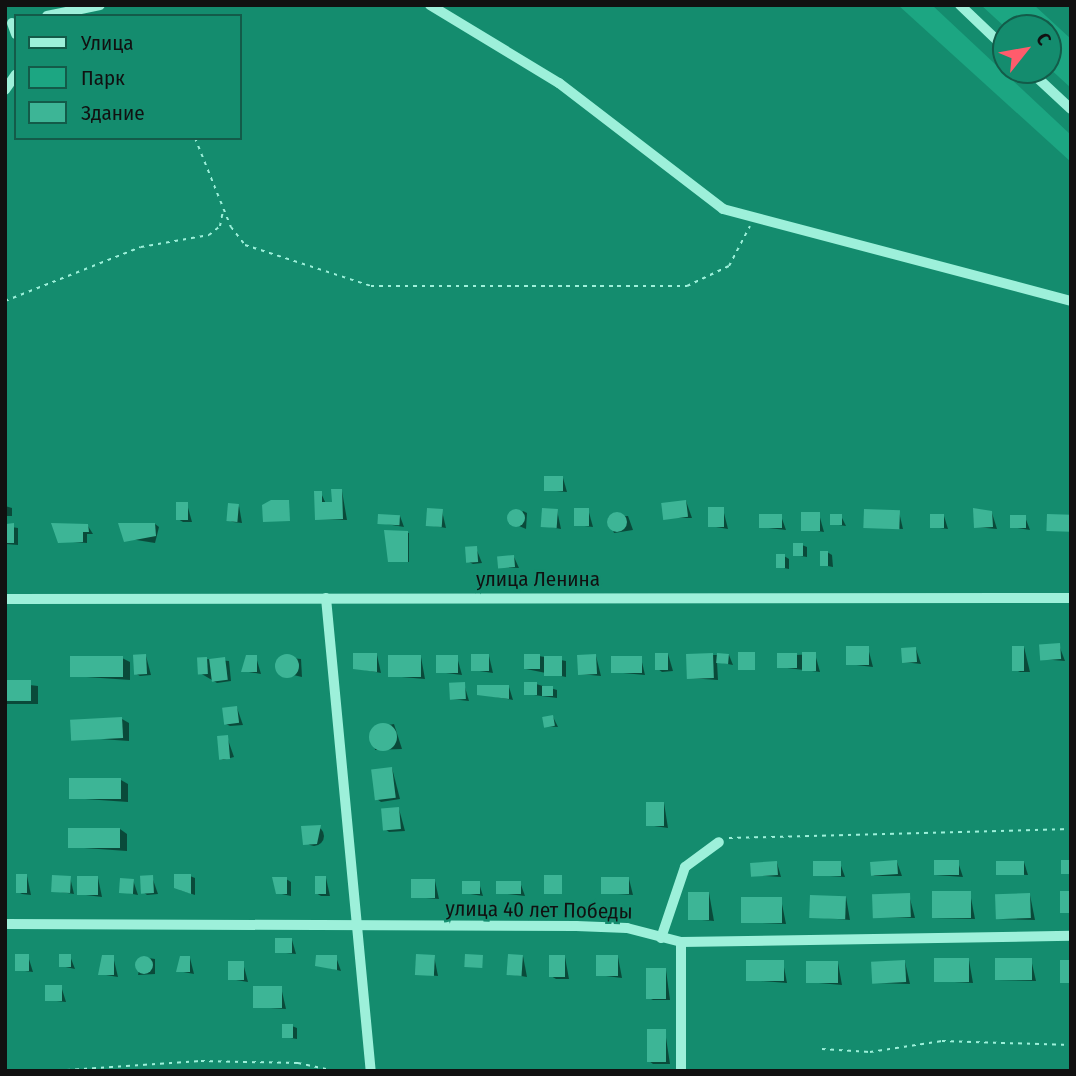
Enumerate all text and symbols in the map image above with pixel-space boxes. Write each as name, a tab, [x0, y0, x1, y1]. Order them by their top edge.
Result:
legend	[14, 14, 242, 140]
north arrow	[992, 14, 1062, 84]
text: С	[1031, 29, 1056, 49]
text: Улица	[81, 30, 134, 56]
text: Парк	[81, 65, 125, 91]
text: Здание	[81, 100, 145, 126]
street label: улица Ленина	[476, 566, 600, 592]
street label: улица 40 лет Победы	[445, 896, 633, 924]

